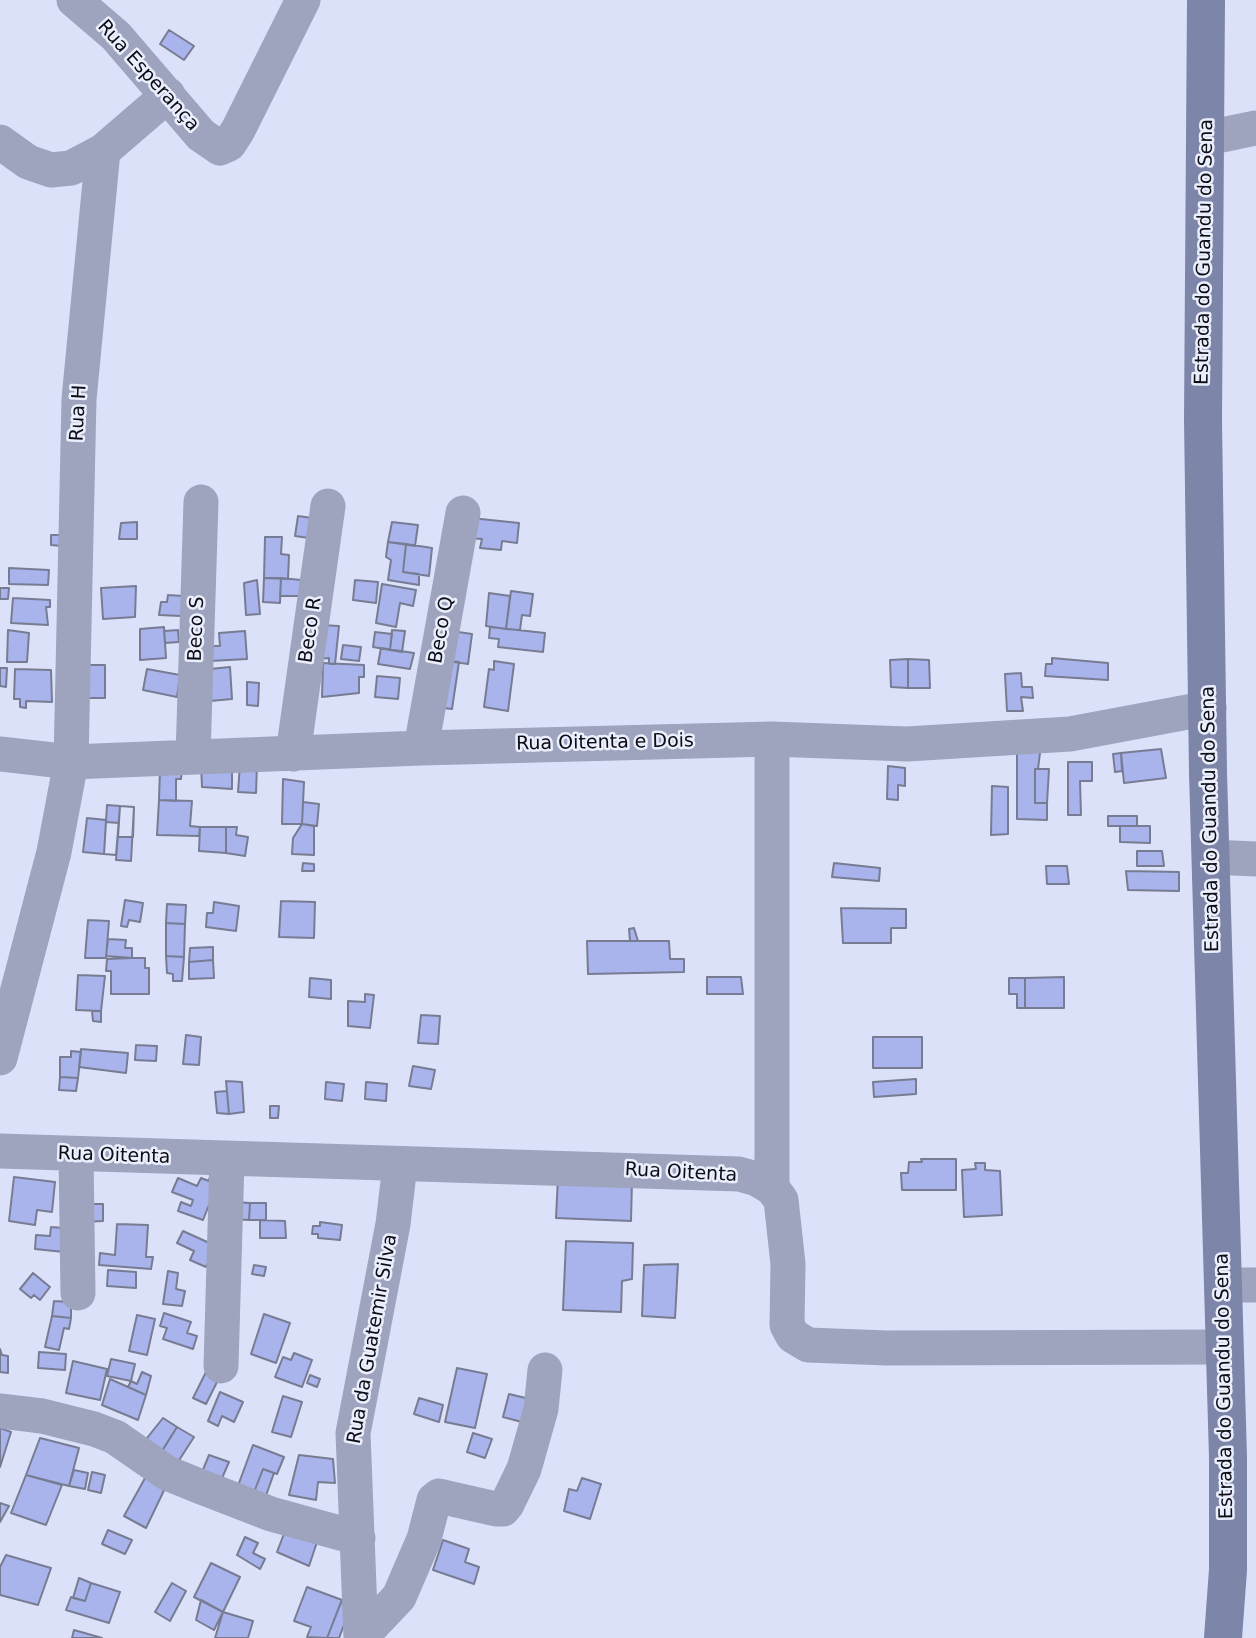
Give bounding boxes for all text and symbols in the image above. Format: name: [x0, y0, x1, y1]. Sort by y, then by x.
street label: Rua Esperança: [92, 16, 204, 136]
street label: Estrada do Guandu do Sena: [1191, 119, 1219, 385]
street label: Rua H: [66, 384, 92, 442]
street label: Beco Q: [425, 595, 459, 665]
street label: Beco S: [184, 596, 210, 662]
street label: Beco R: [295, 596, 327, 664]
street label: Estrada do Guandu do Sena: [1197, 686, 1225, 952]
street label: Rua Oitenta e Dois: [516, 730, 694, 756]
street label: Rua Oitenta: [57, 1143, 171, 1169]
street label: Rua Oitenta: [624, 1159, 738, 1187]
street label: Rua da Guatemir Silva: [343, 1232, 403, 1446]
street label: Estrada do Guandu do Sena: [1211, 1253, 1239, 1519]

